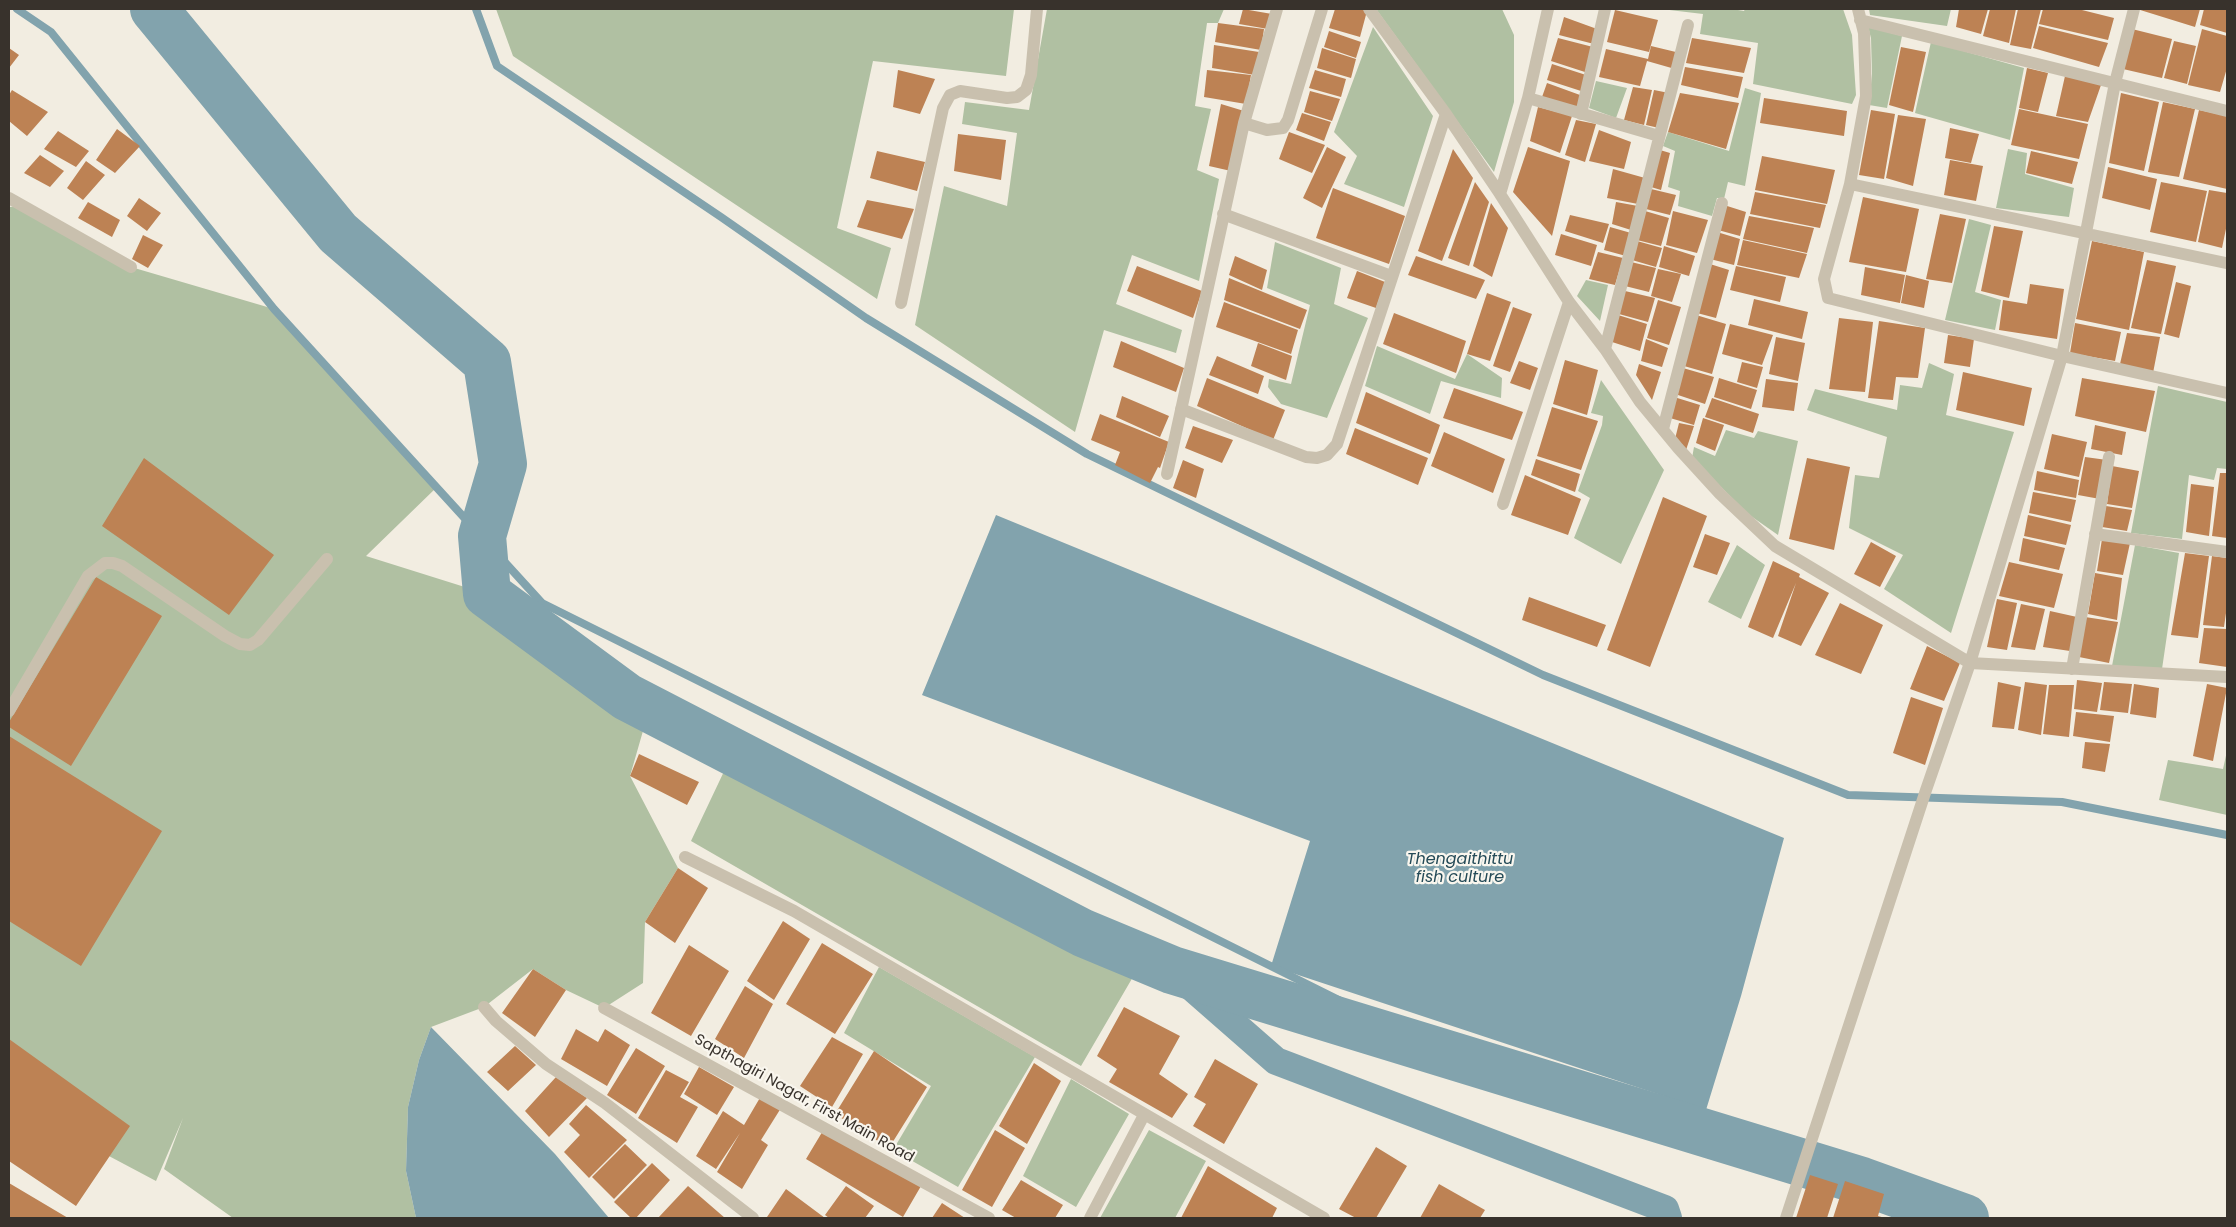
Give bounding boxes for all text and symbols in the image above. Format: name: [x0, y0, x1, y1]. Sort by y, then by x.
water label: Thengaithittu fish culture: [1407, 850, 1513, 888]
street label: Sapthagiri Nagar, First Main Road: [691, 1031, 917, 1167]

